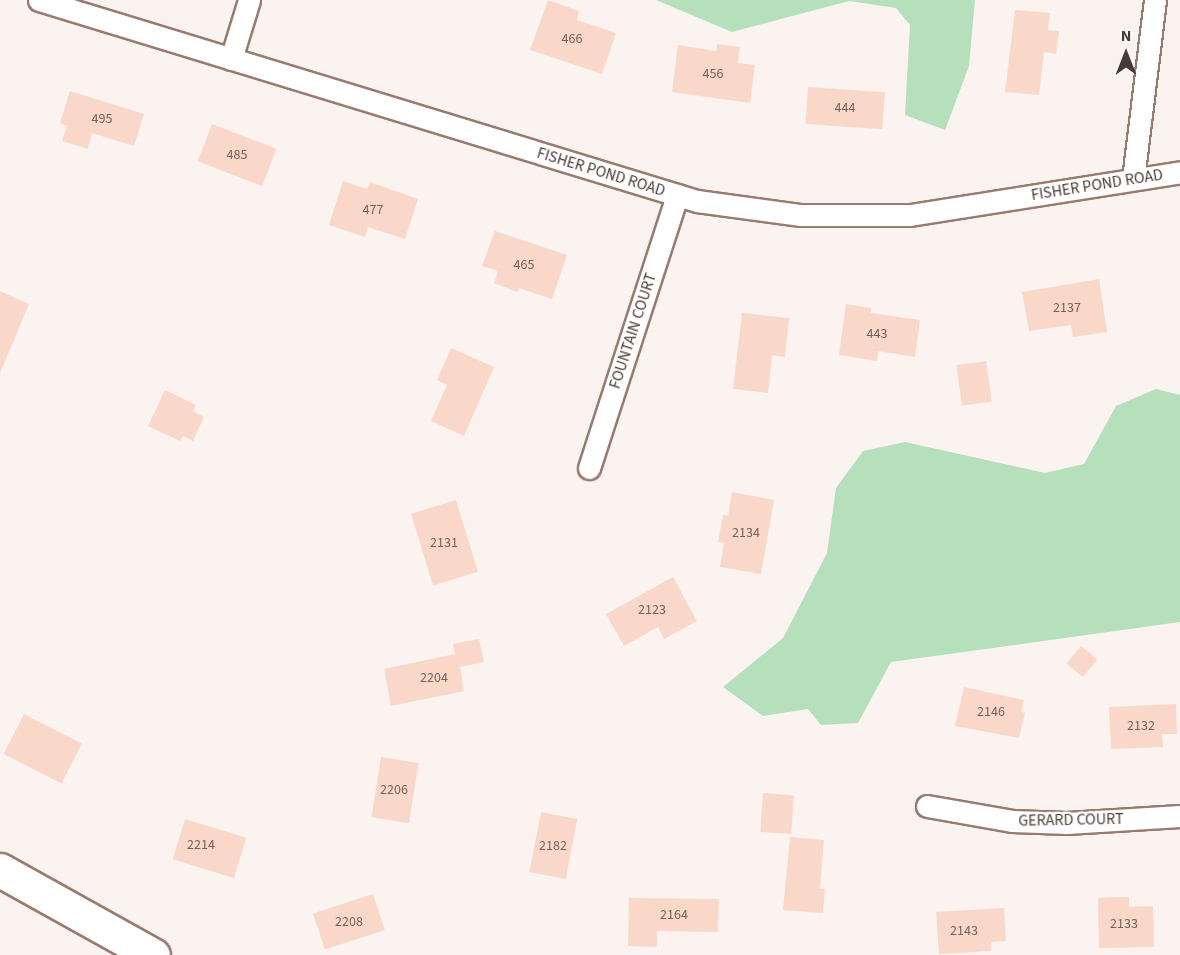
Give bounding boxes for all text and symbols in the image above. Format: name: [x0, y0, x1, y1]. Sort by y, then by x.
north arrow: [1096, 24, 1156, 84]
text: N: [1121, 25, 1131, 47]
house number: 466: [562, 31, 582, 47]
house number: 456: [703, 66, 723, 82]
house number: 444: [835, 100, 855, 116]
house number: 495: [92, 111, 112, 127]
street label: FISHER POND ROAD: [535, 143, 667, 201]
house number: 485: [227, 147, 247, 163]
street label: FISHER POND ROAD: [1030, 165, 1164, 205]
house number: 477: [363, 202, 383, 218]
house number: 465: [514, 257, 534, 273]
street label: FOUNTAIN COURT: [605, 271, 661, 391]
house number: 2137: [1053, 300, 1081, 316]
house number: 443: [867, 326, 887, 342]
house number: 2134: [732, 525, 760, 541]
house number: 2131: [430, 535, 458, 551]
house number: 2123: [638, 602, 666, 618]
house number: 2204: [420, 670, 448, 686]
house number: 2146: [977, 704, 1005, 720]
house number: 2132: [1127, 718, 1155, 734]
house number: 2206: [380, 782, 408, 798]
street label: GERARD COURT: [1018, 809, 1124, 831]
house number: 2214: [187, 837, 215, 853]
house number: 2182: [539, 838, 567, 854]
house number: 2164: [660, 907, 688, 923]
house number: 2208: [335, 914, 363, 930]
house number: 2133: [1110, 916, 1138, 932]
house number: 2143: [950, 923, 978, 939]

